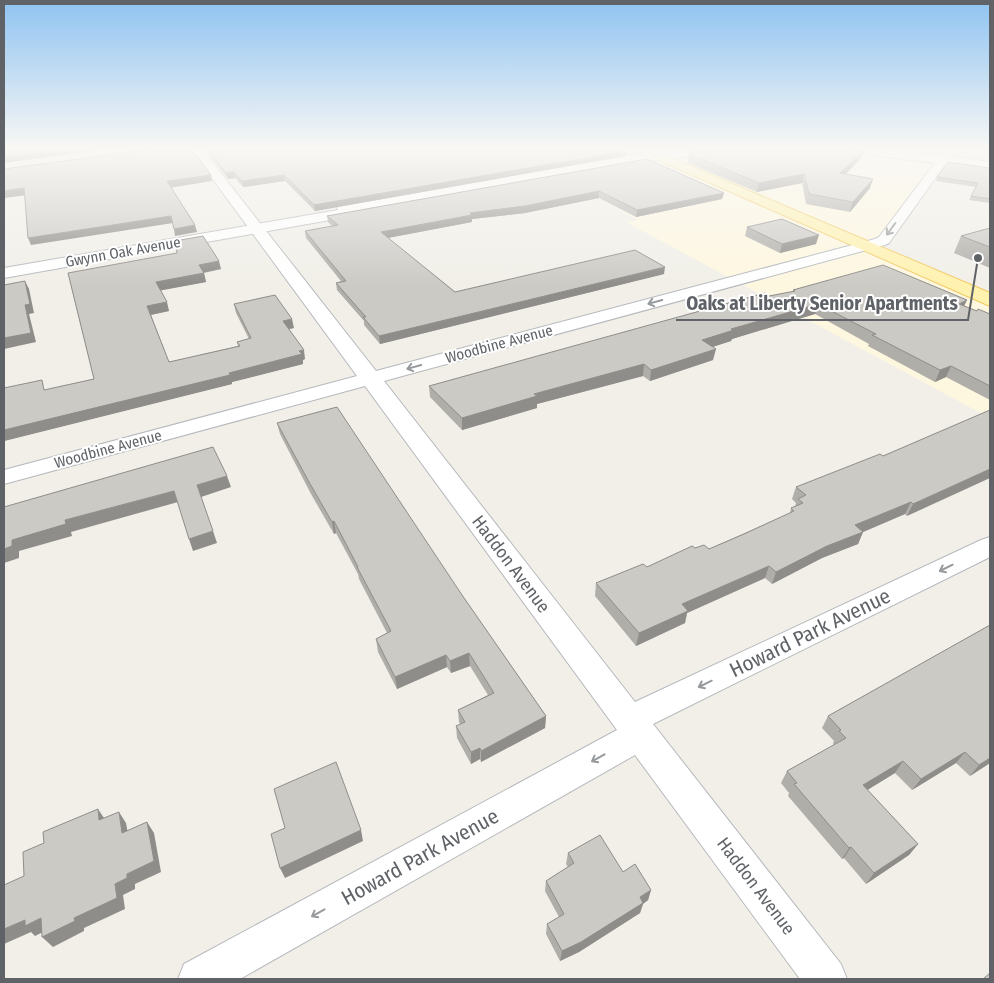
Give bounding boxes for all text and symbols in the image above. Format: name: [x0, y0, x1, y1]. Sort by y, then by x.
one-way arrow: [886, 222, 897, 235]
street label: Gwynn Oak Avenue: [64, 233, 182, 271]
callout: Oaks at Liberty Senior Apartments: [676, 286, 968, 320]
text: Oaks at Liberty Senior Apartments: [686, 292, 958, 315]
one-way arrow: [648, 298, 664, 308]
street label: Woodbine Avenue: [443, 321, 555, 367]
one-way arrow: [406, 363, 422, 373]
street label: Woodbine Avenue: [52, 426, 164, 472]
street label: Haddon Avenue: [467, 511, 555, 617]
one-way arrow: [939, 563, 954, 573]
street label: Howard Park Avenue: [725, 583, 895, 683]
one-way arrow: [698, 679, 713, 689]
one-way arrow: [591, 754, 606, 763]
street label: Howard Park Avenue: [337, 803, 503, 911]
street label: Haddon Avenue: [712, 833, 800, 939]
one-way arrow: [312, 909, 326, 919]

